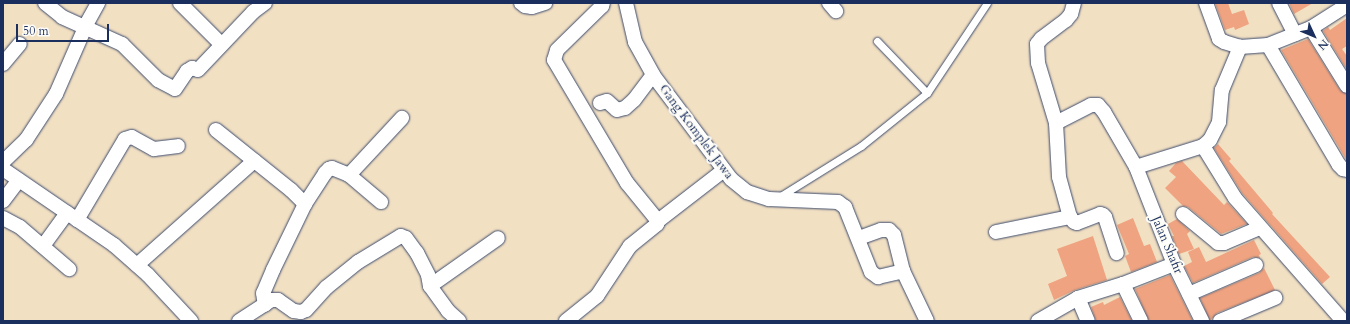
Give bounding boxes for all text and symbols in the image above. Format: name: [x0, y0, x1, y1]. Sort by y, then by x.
scale bar: [18, 16, 111, 42]
north arrow: [1294, 16, 1334, 56]
text: 50 m: [23, 23, 49, 39]
text: N: [1314, 36, 1332, 53]
street label: Gang Komplek Jawa: [655, 82, 737, 182]
street label: Jalan Shafir: [1148, 214, 1186, 276]

